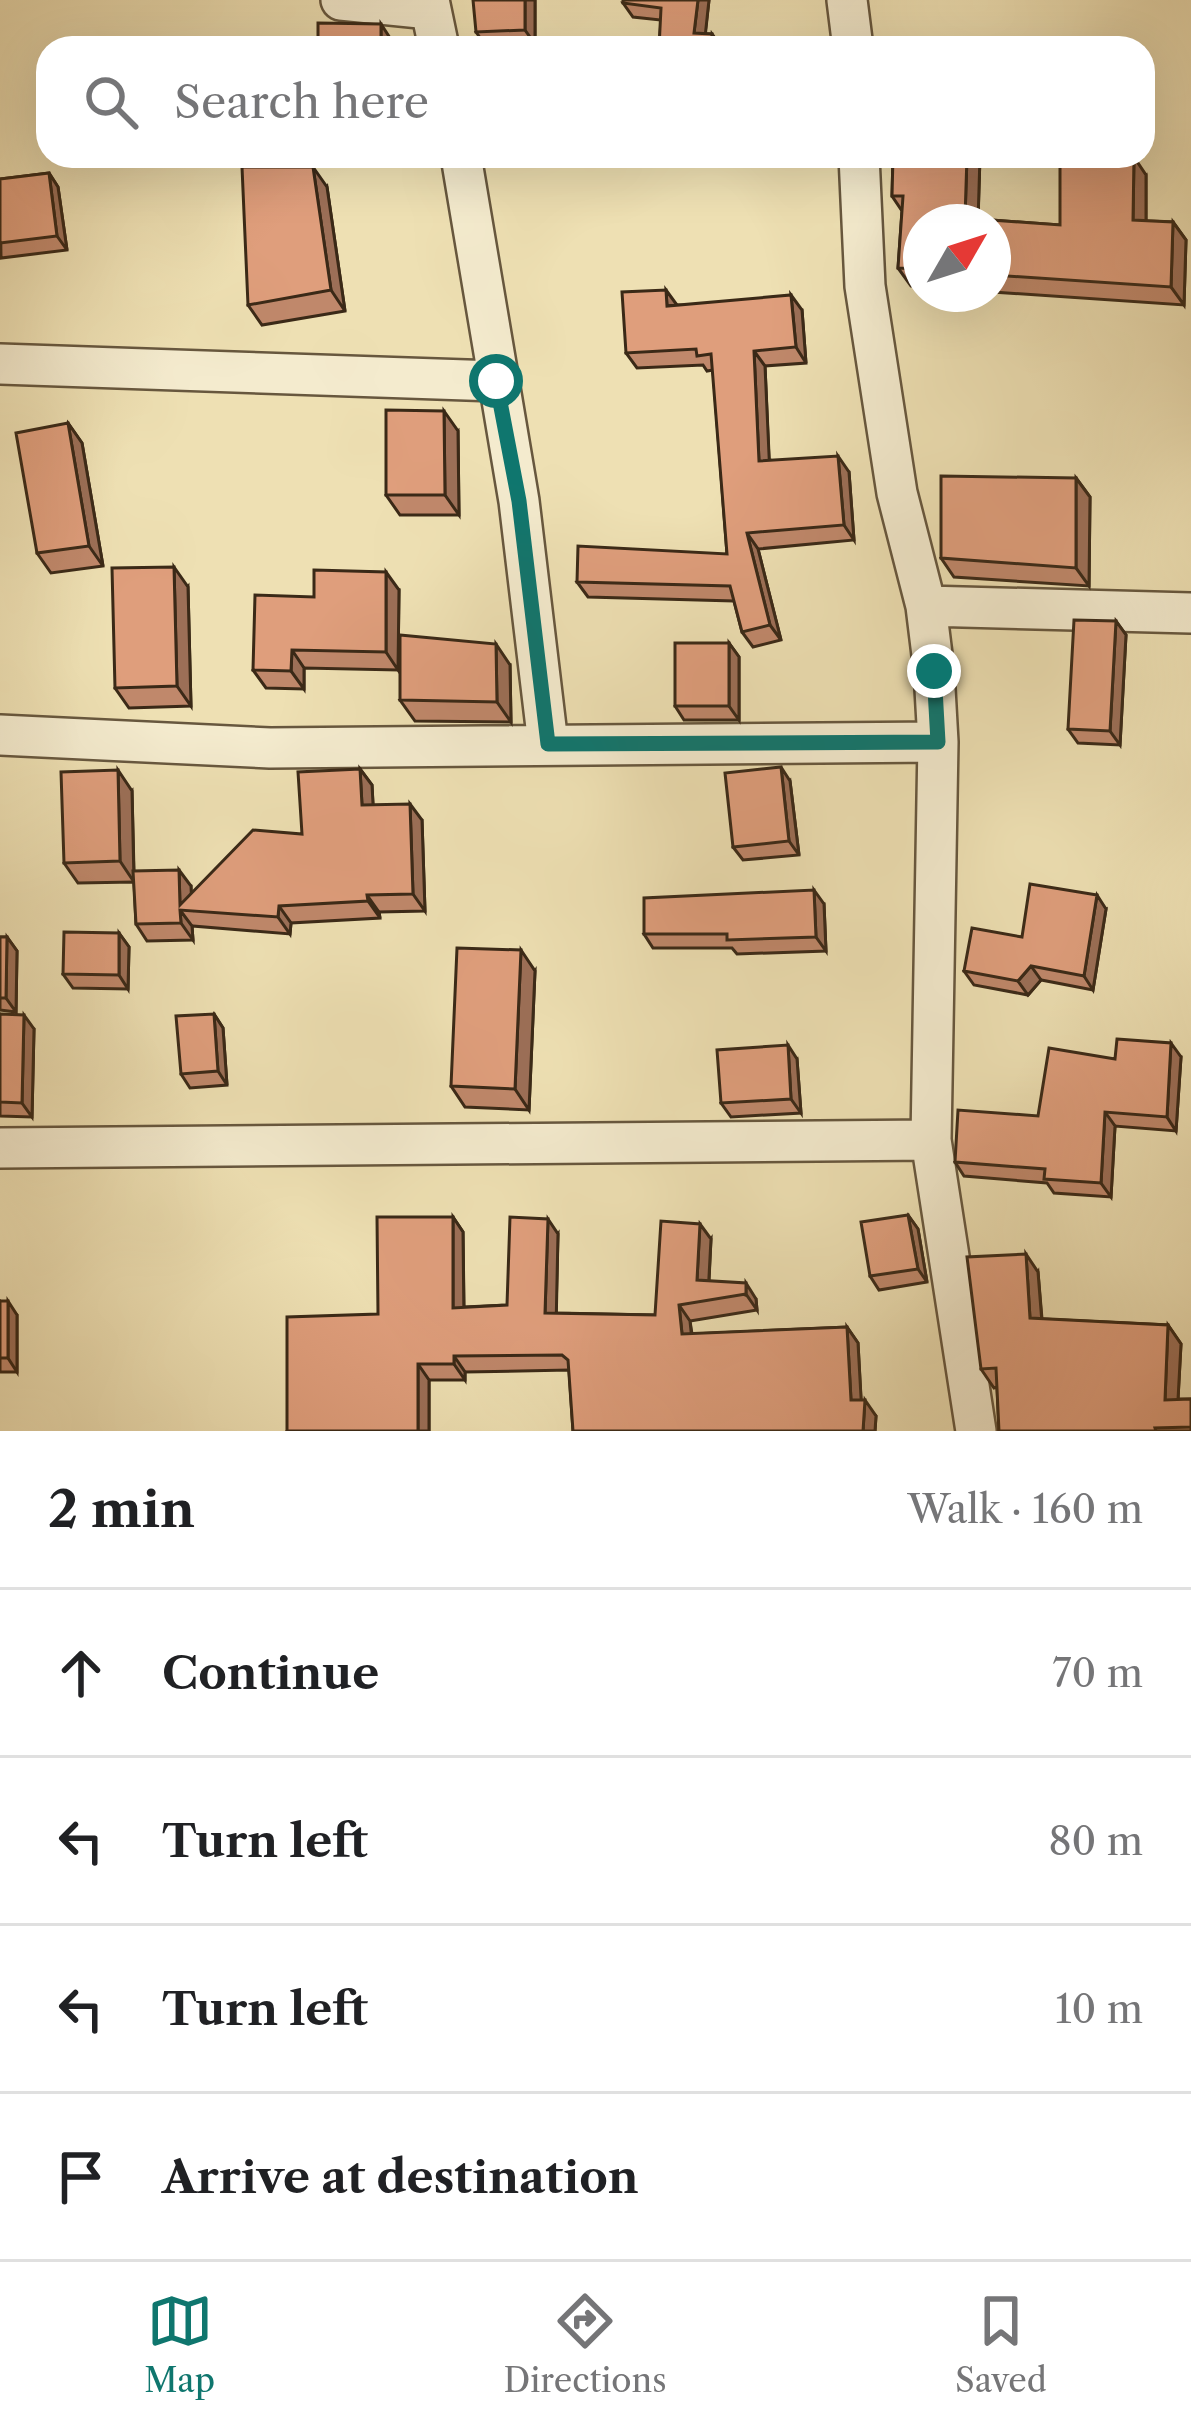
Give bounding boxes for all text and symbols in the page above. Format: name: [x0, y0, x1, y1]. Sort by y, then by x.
search box: [36, 36, 1155, 168]
icon: search: [78, 69, 144, 135]
text: Search here: [174, 74, 429, 130]
north arrow: [903, 204, 1011, 312]
route start: [469, 354, 523, 408]
route end: [907, 644, 961, 698]
text: 2 min: [48, 1478, 195, 1540]
text: Walk · 160 m: [907, 1485, 1143, 1533]
icon: ahead: [48, 1640, 114, 1706]
text: Continue: [162, 1645, 379, 1701]
text: 70 m: [1052, 1649, 1143, 1697]
icon: left: [48, 1808, 114, 1874]
text: Turn left: [162, 1813, 368, 1869]
text: 80 m: [1048, 1817, 1143, 1865]
icon: left: [48, 1976, 114, 2042]
text: Turn left: [162, 1981, 368, 2037]
text: 10 m: [1055, 1985, 1143, 2033]
icon: arrive: [48, 2144, 114, 2210]
text: Arrive at destination: [162, 2149, 639, 2205]
tab: Map: [144, 2288, 215, 2401]
tab: Directions: [504, 2288, 667, 2401]
tab: Saved: [955, 2288, 1047, 2401]

